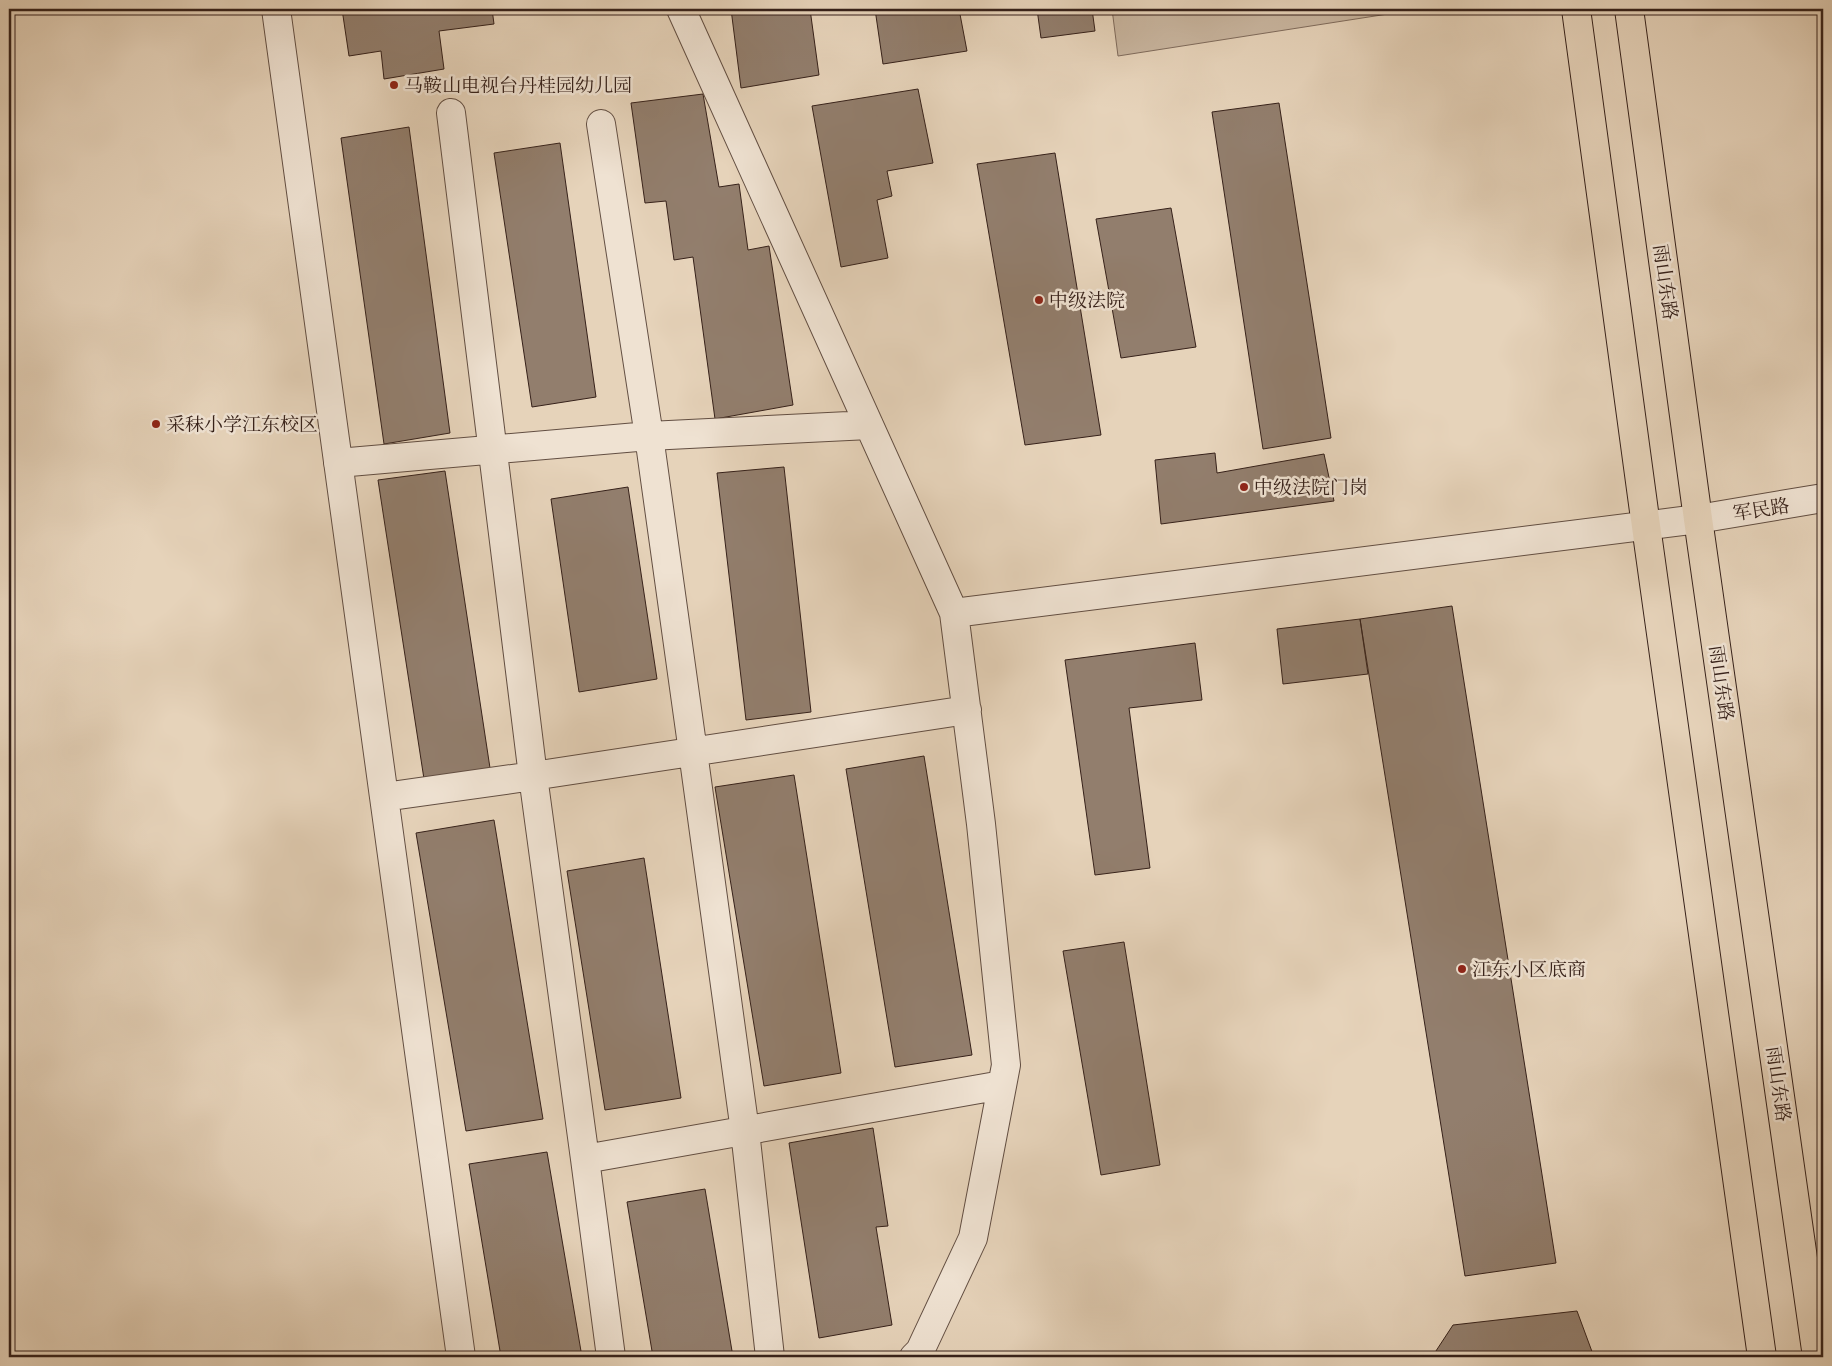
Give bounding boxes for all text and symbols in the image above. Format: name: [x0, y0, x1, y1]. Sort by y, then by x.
place label: 马鞍山电视台丹桂园幼儿园: [404, 75, 632, 97]
marker: 马鞍山电视台丹桂园幼儿园: [388, 79, 400, 91]
street label: 雨山东路: [1649, 243, 1681, 321]
place label: 中级法院: [1049, 290, 1125, 312]
marker: 中级法院: [1033, 294, 1045, 306]
place label: 采秣小学江东校区: [166, 414, 318, 436]
marker: 采秣小学江东校区: [150, 418, 162, 430]
place label: 中级法院门岗: [1254, 477, 1368, 499]
marker: 中级法院门岗: [1238, 481, 1250, 493]
street label: 军民路: [1731, 495, 1791, 525]
street label: 雨山东路: [1705, 644, 1737, 722]
place label: 江东小区底商: [1472, 959, 1586, 981]
marker: 江东小区底商: [1456, 963, 1468, 975]
street label: 雨山东路: [1762, 1045, 1794, 1123]

